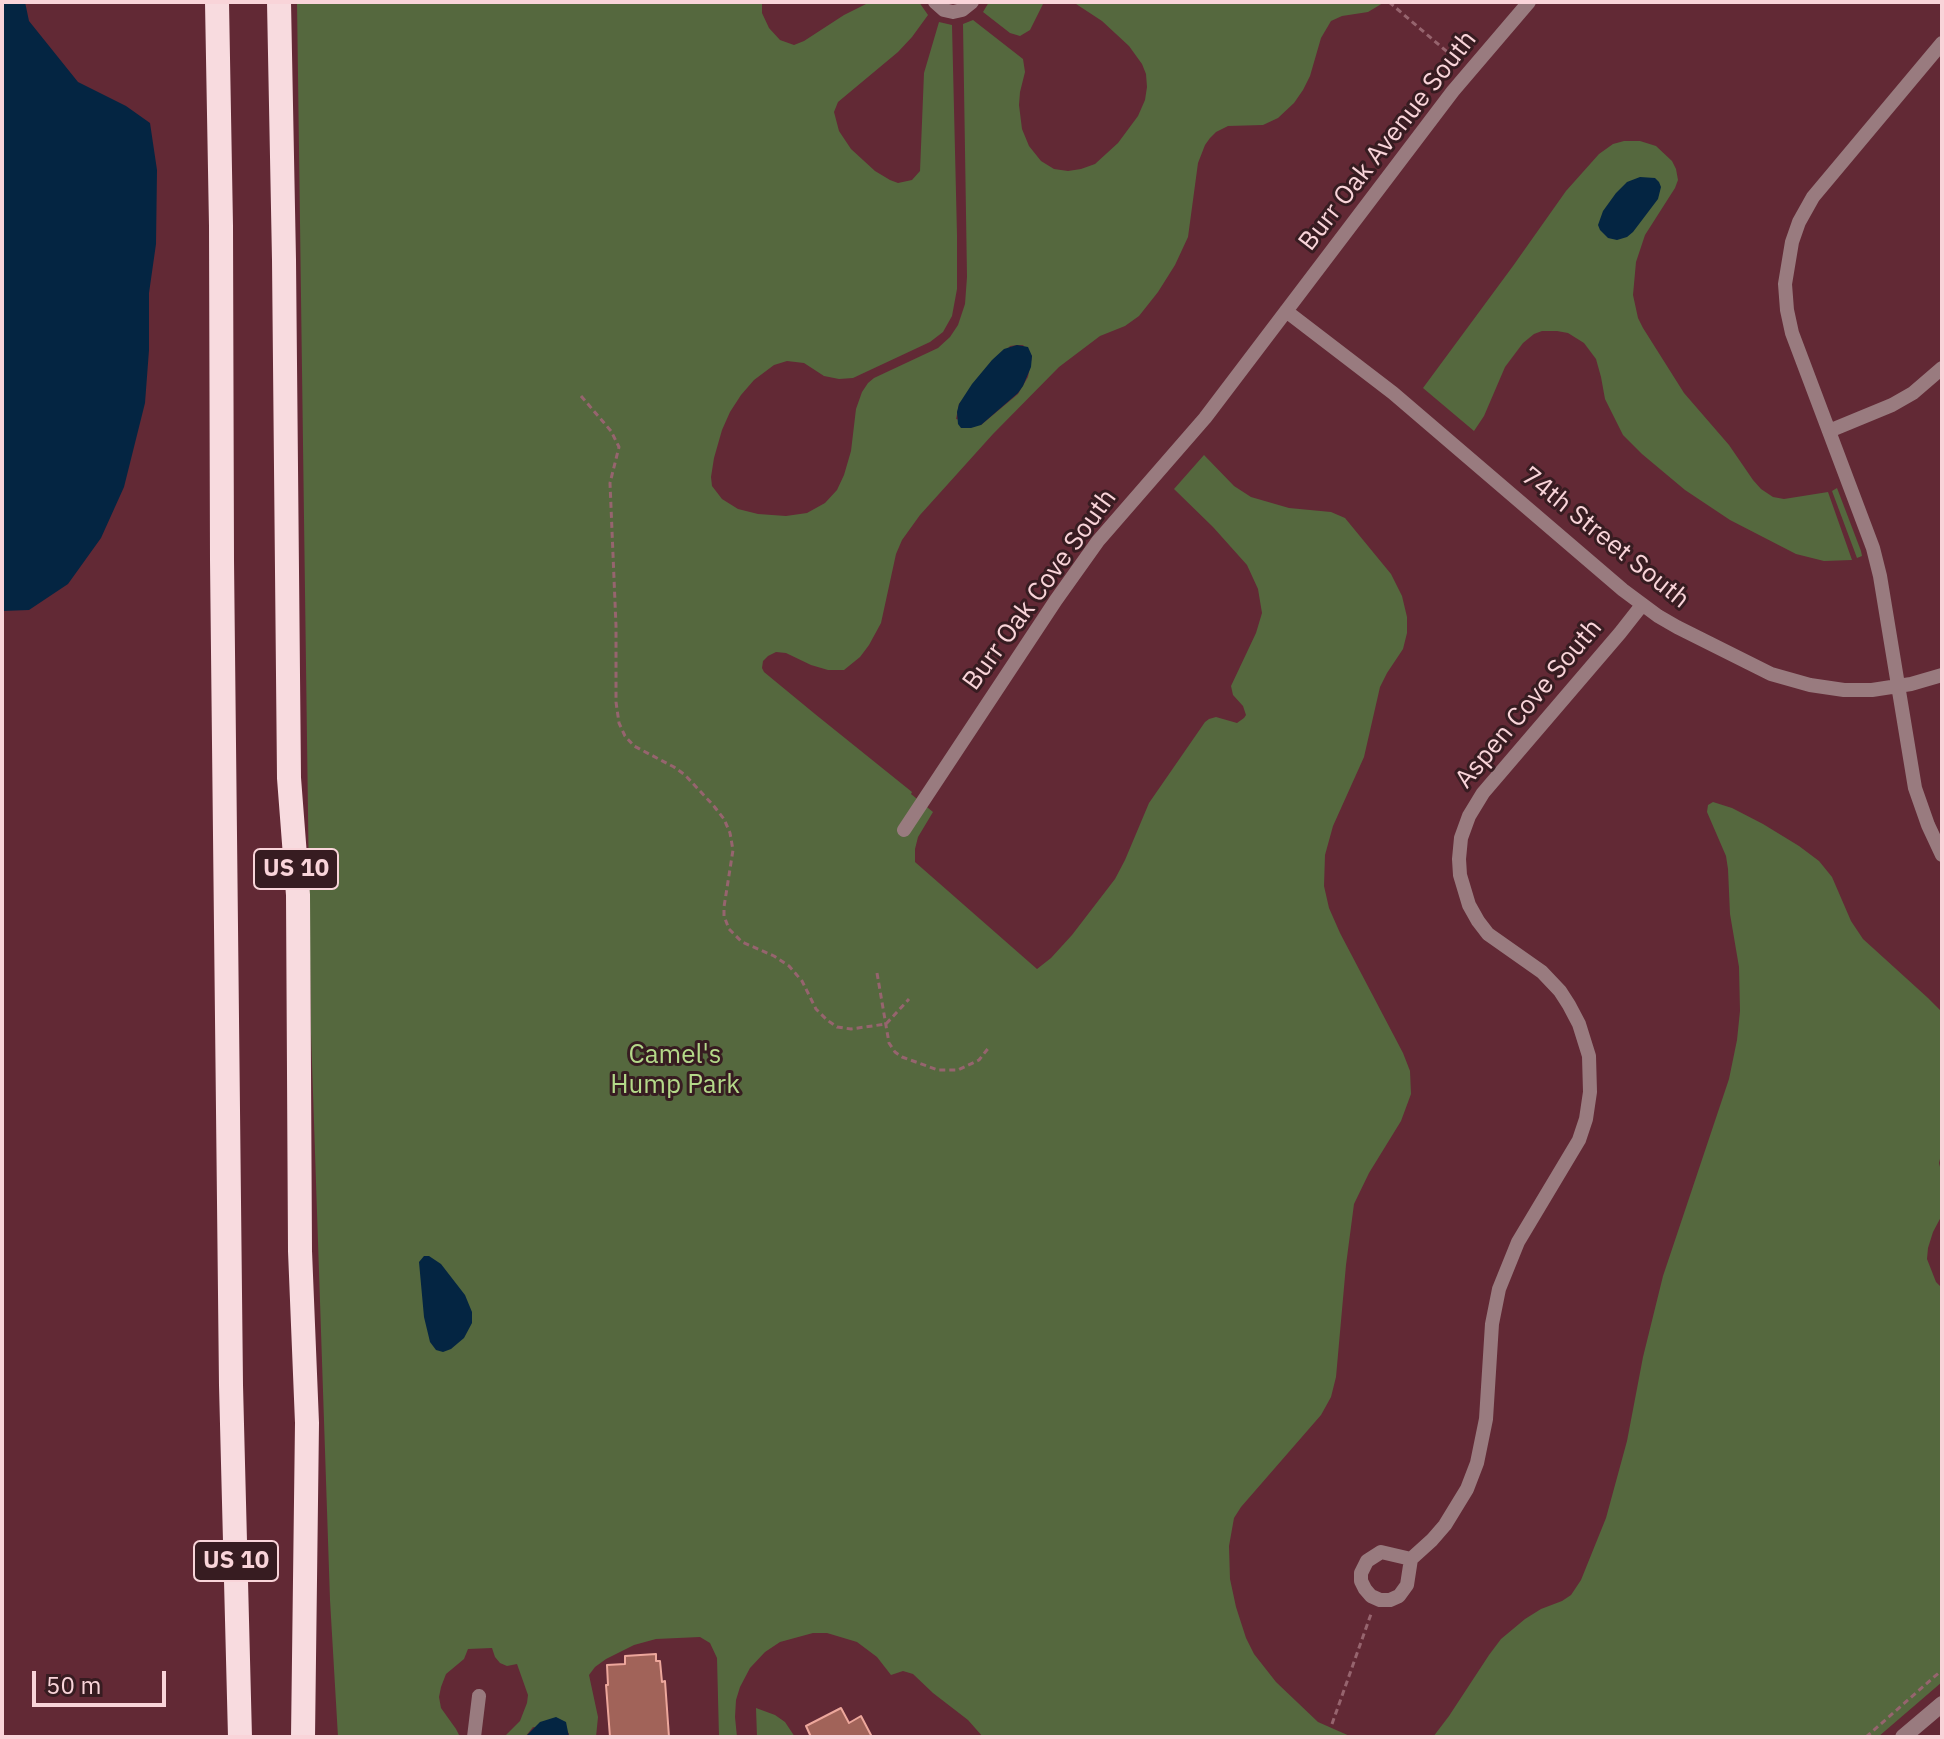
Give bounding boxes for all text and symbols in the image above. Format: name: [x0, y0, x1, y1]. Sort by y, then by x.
street label: Burr Oak Avenue South: [1292, 25, 1484, 257]
street label: 74th Street South: [1515, 461, 1695, 615]
street label: Burr Oak Cove South: [957, 483, 1123, 697]
street label: Aspen Cove South: [1449, 613, 1609, 795]
road number: US 10: [254, 849, 338, 889]
park label: Camel's Hump Park: [610, 1039, 740, 1100]
road number: US 10: [194, 1541, 278, 1581]
scale bar: [36, 1655, 170, 1705]
text: 50 m: [46, 1669, 101, 1701]

